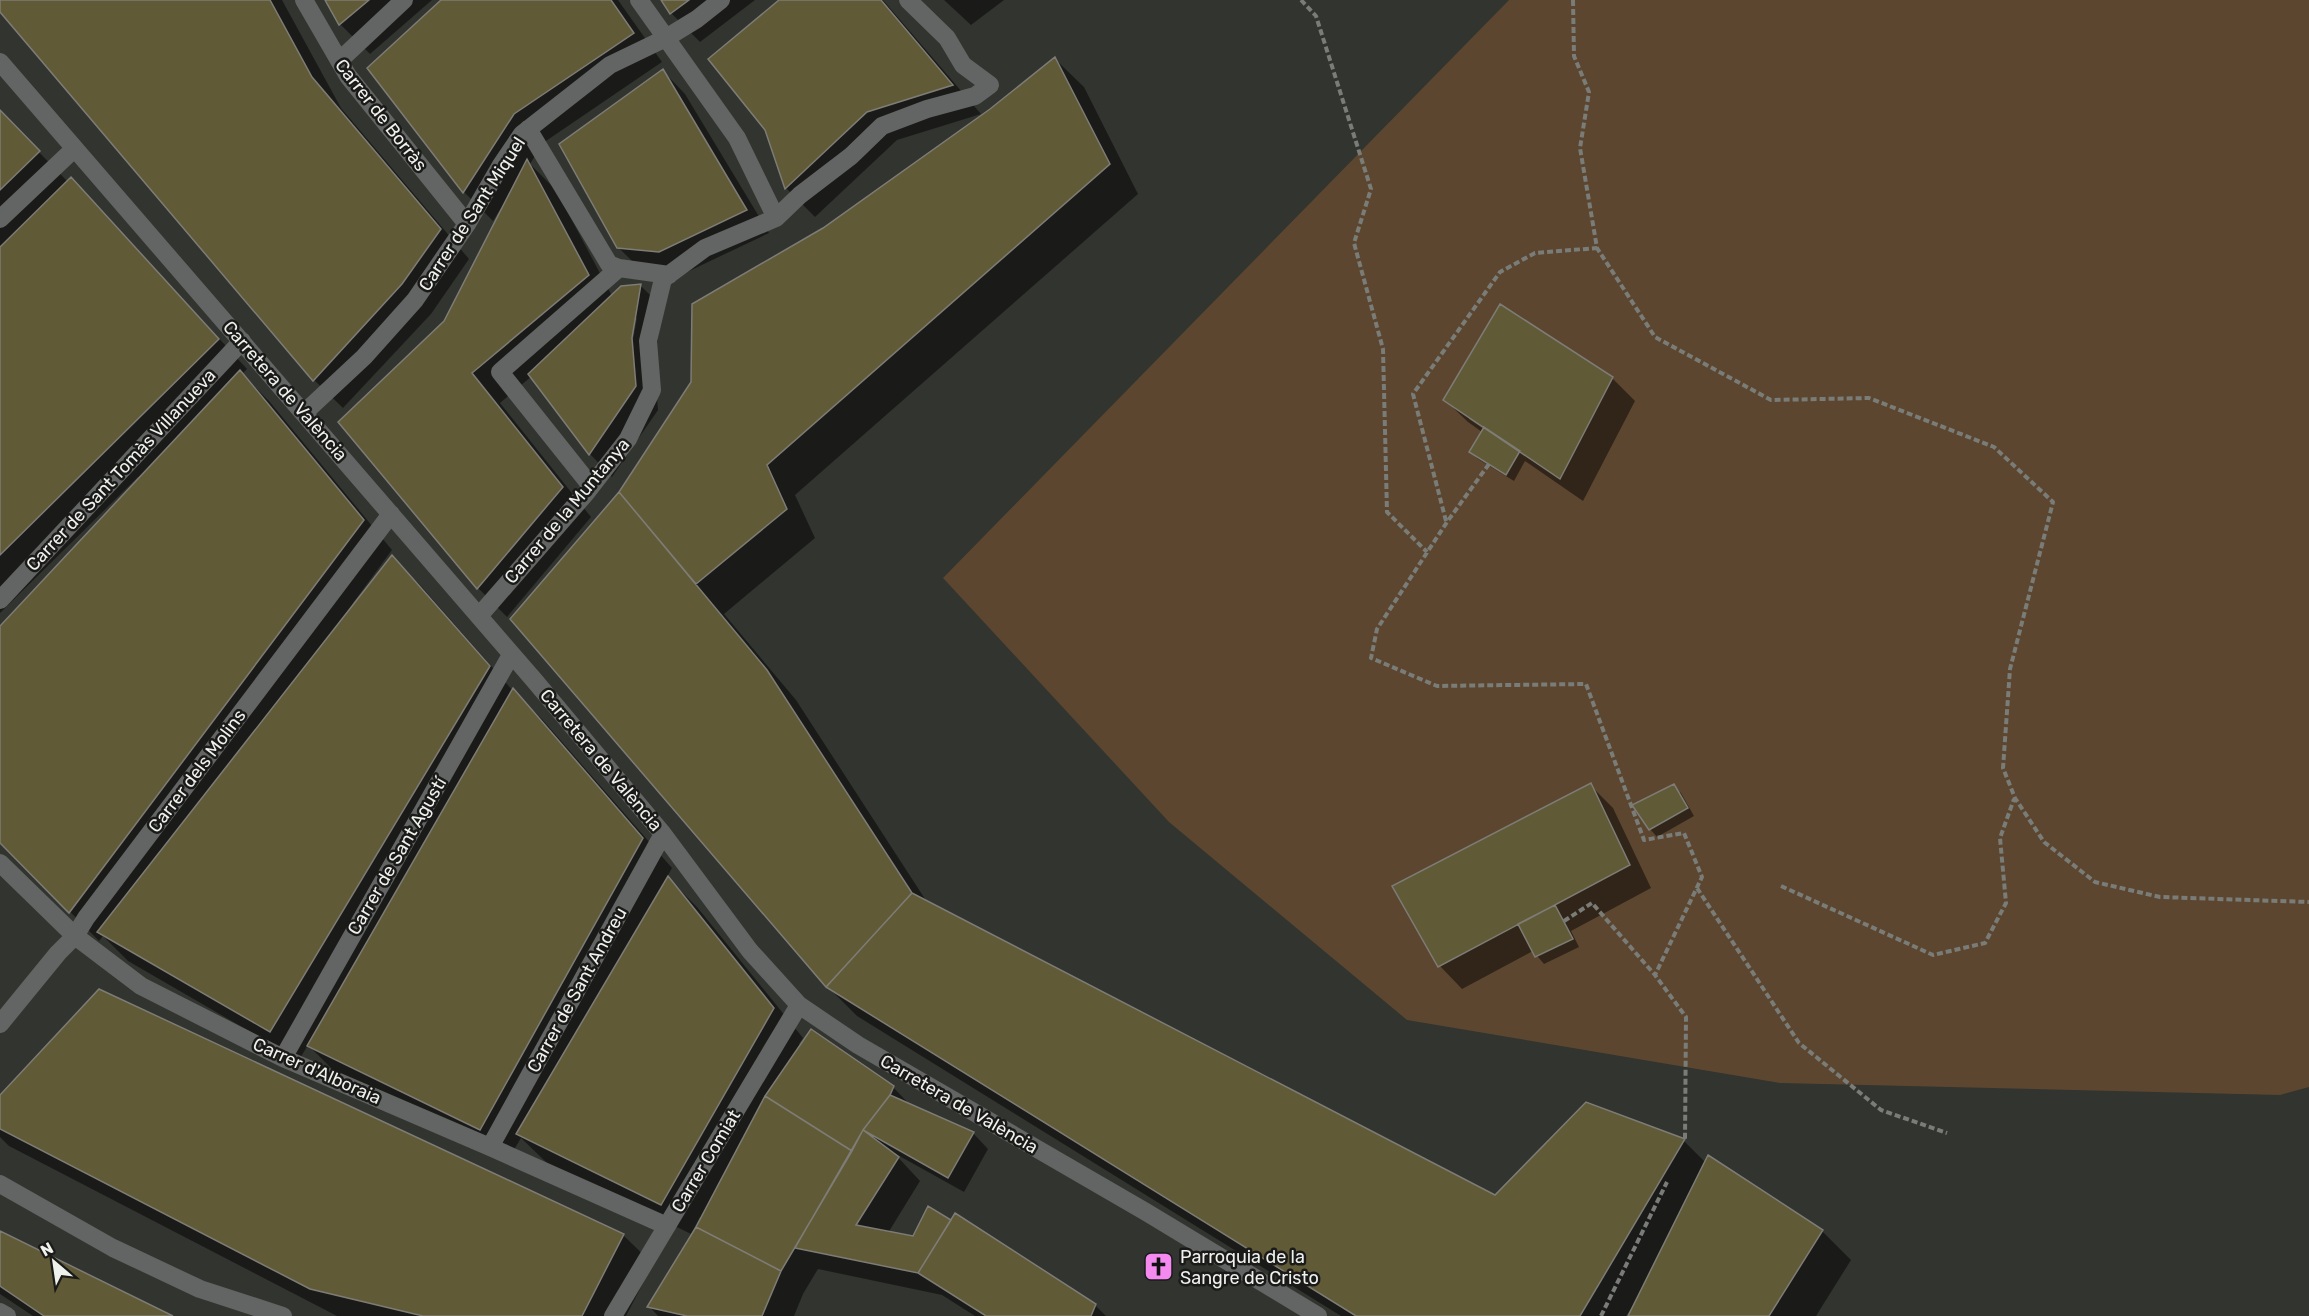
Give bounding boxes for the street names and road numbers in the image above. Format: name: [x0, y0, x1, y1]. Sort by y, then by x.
street label: Carrer de Borràs: [330, 54, 432, 176]
street label: Carrer de Sant Miquel: [414, 133, 530, 295]
street label: Carretera de València: [218, 316, 352, 466]
street label: Carrer de Sant Tomàs Villanueva: [21, 364, 221, 576]
street label: Carrer de la Muntanya: [500, 434, 634, 588]
street label: Carretera de València: [535, 685, 667, 835]
street label: Carrer dels Molins: [144, 705, 250, 837]
street label: Carrer de Sant Agustí: [343, 772, 452, 939]
street label: Carrer de Sant Andreu: [522, 903, 632, 1077]
street label: Carrer d'Alboraia: [249, 1033, 385, 1109]
street label: Carretera de València: [876, 1050, 1042, 1158]
street label: Carrer Comiat: [667, 1106, 745, 1216]

